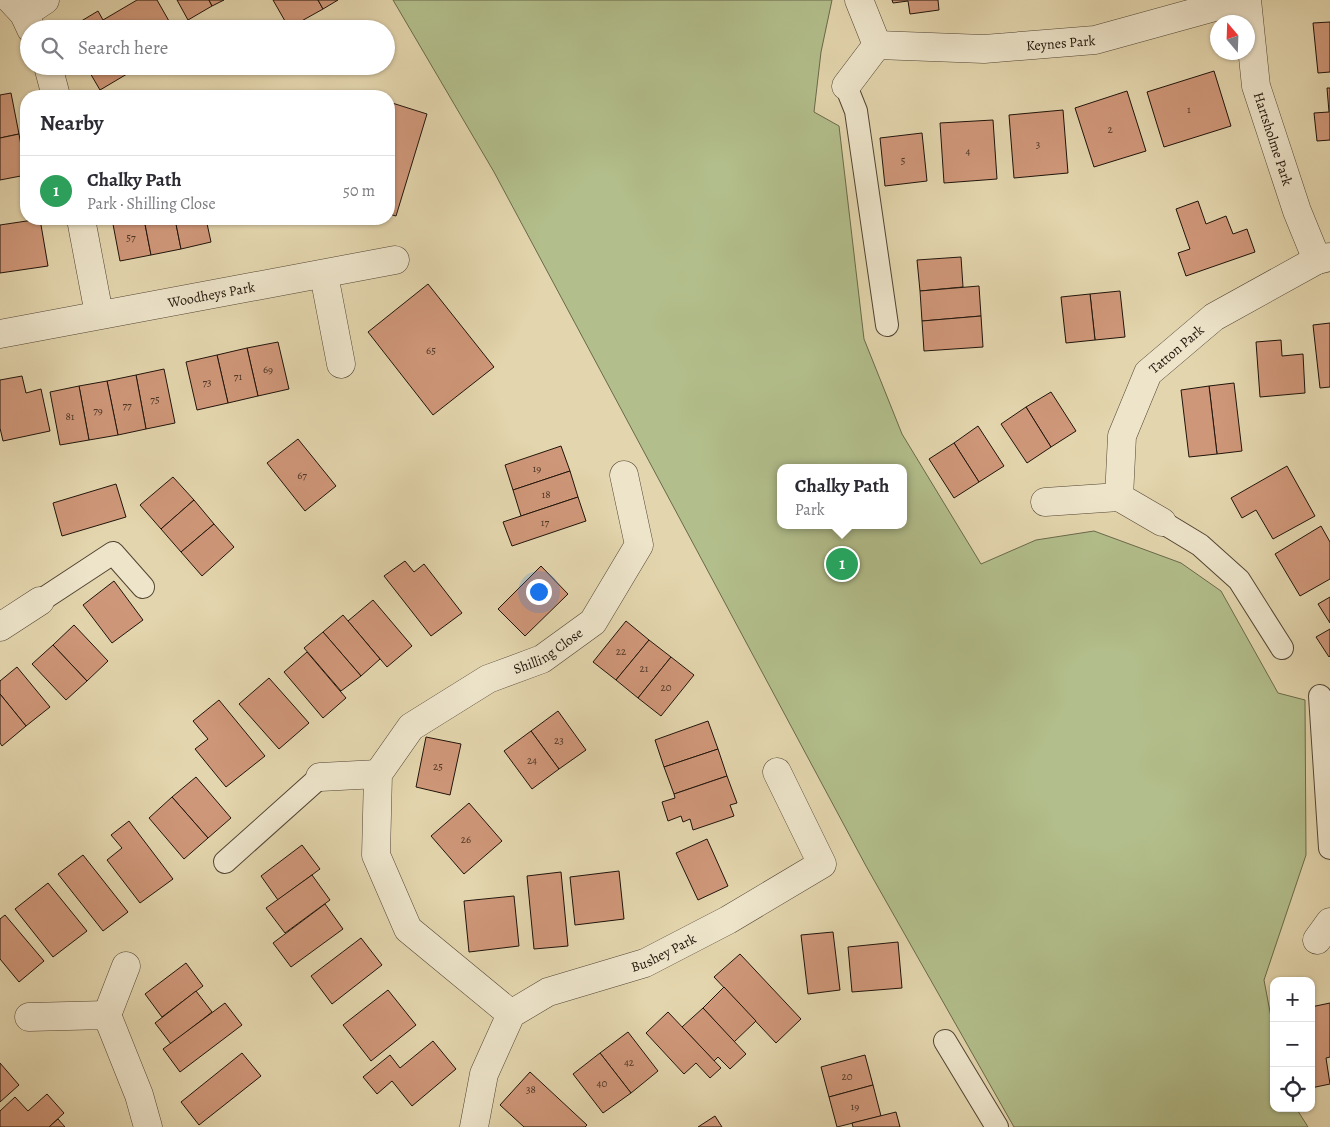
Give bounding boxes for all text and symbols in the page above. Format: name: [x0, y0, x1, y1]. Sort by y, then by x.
north arrow: [1210, 15, 1255, 60]
search box: [20, 20, 395, 75]
street label: Keynes Park: [1025, 30, 1096, 55]
icon: search: [38, 34, 66, 62]
text: Search here: [78, 35, 168, 61]
street label: Hartsholme Park: [1249, 90, 1298, 188]
house number: 1: [1187, 102, 1191, 117]
text: Nearby: [40, 109, 103, 137]
house number: 2: [1107, 122, 1113, 137]
house number: 3: [1036, 137, 1040, 152]
house number: 4: [966, 144, 971, 159]
house number: 5: [901, 153, 906, 168]
text: Chalky Path: [87, 167, 182, 193]
text: 1: [53, 180, 59, 202]
text: 50 m: [343, 180, 375, 202]
text: Park · Shilling Close: [87, 193, 216, 215]
house number: 57: [126, 230, 136, 245]
street label: Woodheys Park: [165, 277, 256, 312]
street label: Tatton Park: [1145, 320, 1208, 378]
house number: 65: [426, 343, 436, 358]
house number: 69: [263, 362, 273, 377]
house number: 71: [234, 369, 242, 384]
house number: 73: [202, 375, 212, 390]
house number: 75: [150, 392, 160, 407]
house number: 77: [122, 398, 132, 413]
house number: 79: [93, 403, 103, 418]
house number: 81: [65, 409, 75, 424]
house number: 19: [533, 461, 541, 476]
popup: [777, 464, 907, 529]
house number: 67: [297, 468, 307, 483]
text: Chalky Path: [795, 473, 889, 499]
house number: 18: [541, 487, 551, 502]
text: Park: [795, 499, 825, 521]
house number: 17: [541, 515, 550, 530]
pin: 1: [826, 545, 858, 583]
your location: [526, 579, 552, 605]
street label: Shilling Close: [511, 623, 587, 678]
house number: 22: [616, 644, 626, 659]
house number: 21: [640, 661, 649, 676]
house number: 20: [660, 680, 672, 695]
house number: 23: [554, 733, 564, 748]
house number: 24: [527, 753, 537, 768]
house number: 25: [433, 759, 443, 774]
house number: 26: [461, 832, 471, 847]
street label: Bushey Park: [629, 929, 699, 976]
map controls: [1270, 977, 1315, 1112]
button: +: [1270, 977, 1315, 1022]
button: −: [1270, 1022, 1315, 1067]
house number: 42: [624, 1055, 634, 1070]
button: locate: [1270, 1067, 1315, 1112]
house number: 20: [841, 1069, 853, 1084]
house number: 40: [597, 1076, 608, 1091]
house number: 38: [526, 1082, 536, 1097]
house number: 19: [851, 1099, 859, 1114]

